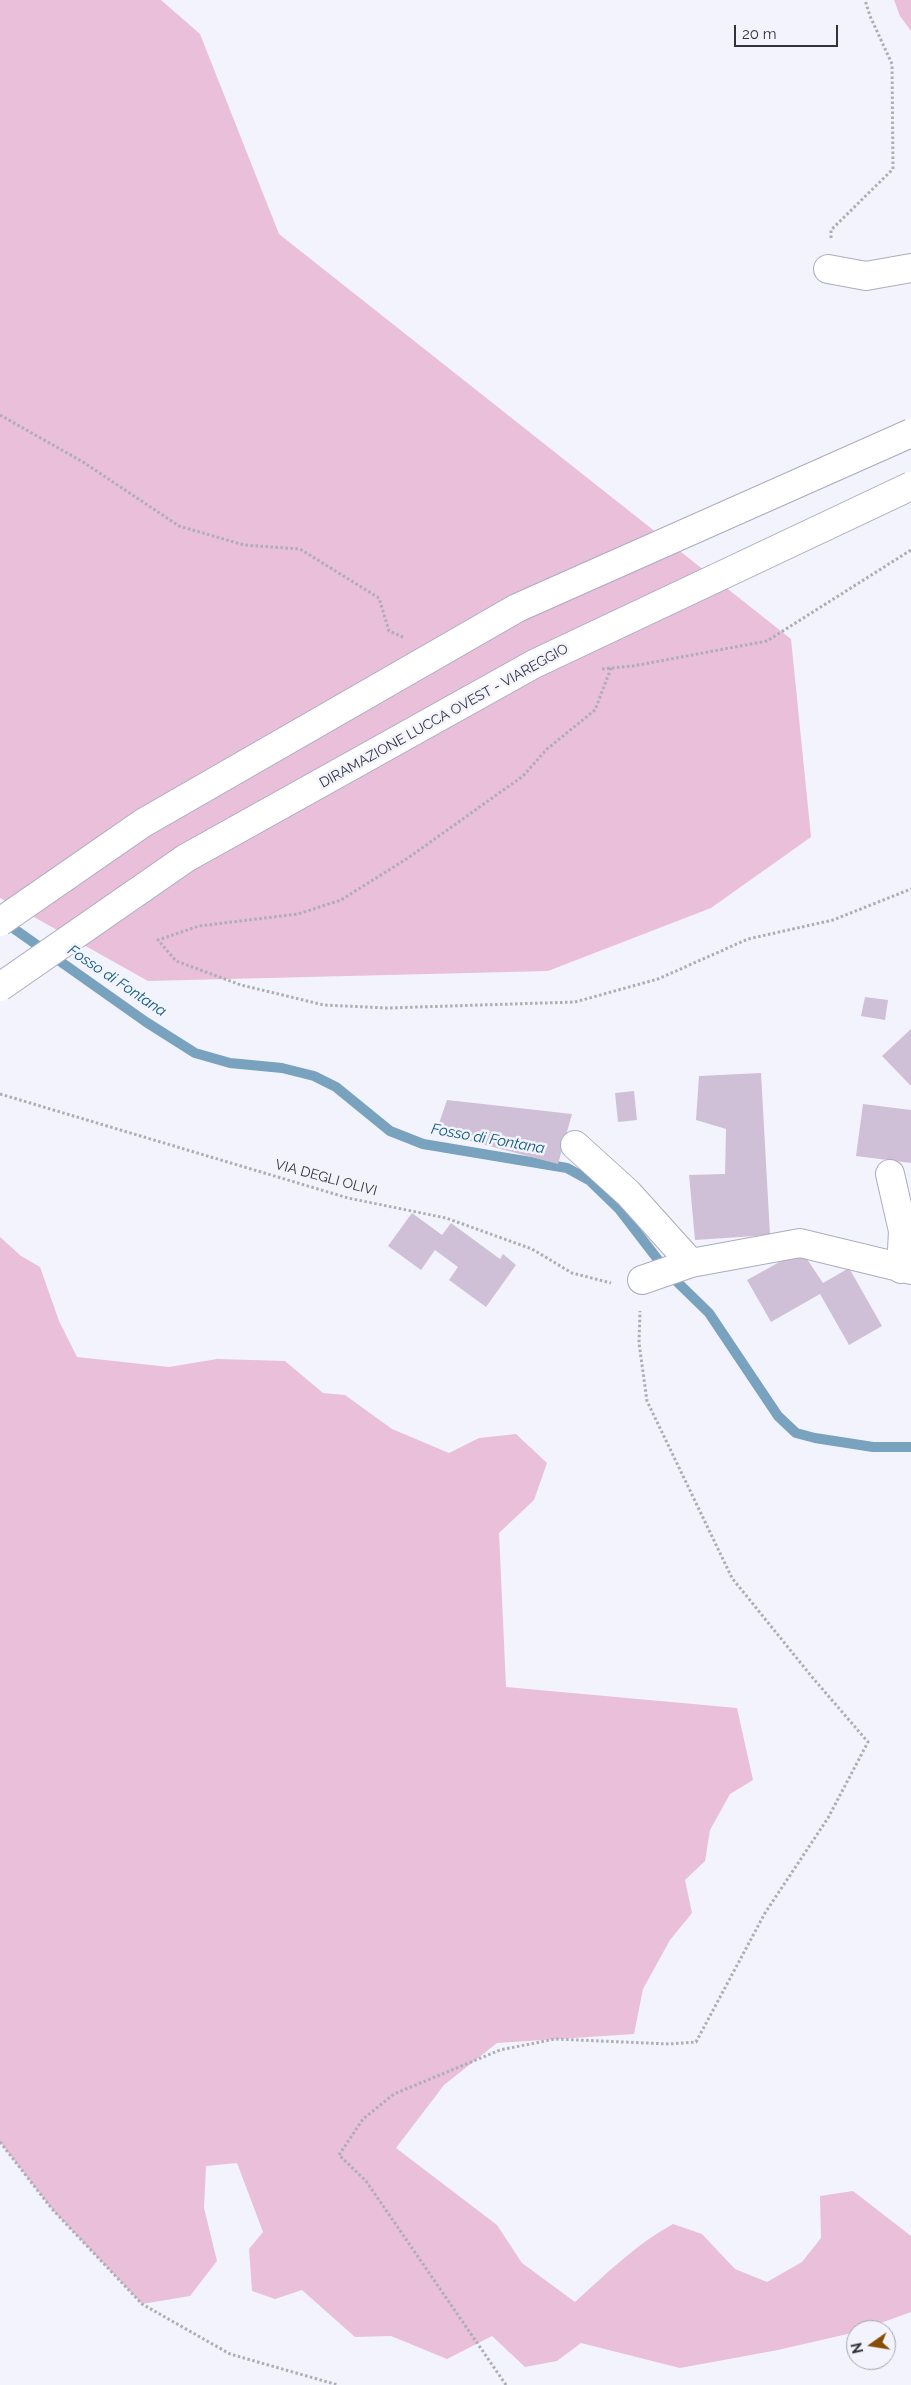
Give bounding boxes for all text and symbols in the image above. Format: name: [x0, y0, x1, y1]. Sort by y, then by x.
scale bar: [736, 15, 840, 47]
text: 20 m: [742, 25, 777, 43]
street label: DIRAMAZIONE LUCCA OVEST - VIAREGGIO: [317, 640, 571, 792]
water label: Fosso di Fontana: [64, 941, 170, 1021]
water label: Fosso di Fontana: [430, 1120, 546, 1158]
street label: VIA DEGLI OLIVI: [273, 1156, 379, 1200]
north arrow: [846, 2320, 896, 2370]
text: N: [848, 2341, 866, 2355]

